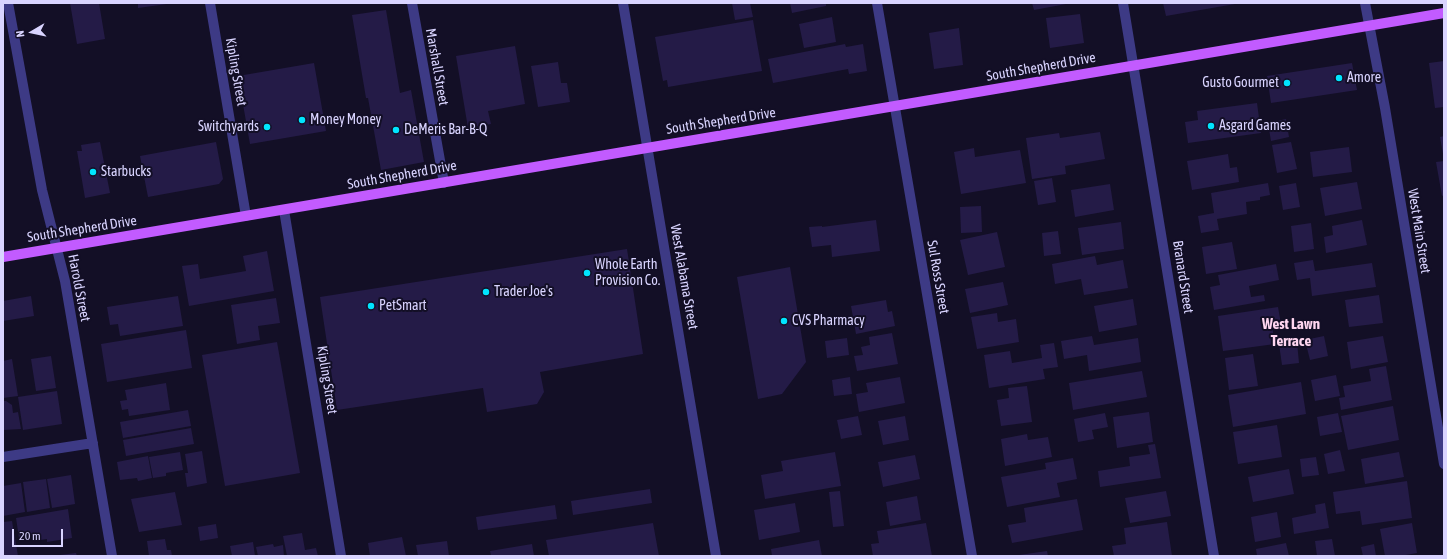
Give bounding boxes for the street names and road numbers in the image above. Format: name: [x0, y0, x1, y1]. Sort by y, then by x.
street label: Marshall Street: [422, 27, 452, 107]
street label: Kipling Street: [222, 37, 250, 107]
street label: South Shepherd Drive: [985, 49, 1097, 85]
street label: South Shepherd Drive: [665, 104, 777, 138]
street label: South Shepherd Drive: [346, 157, 458, 193]
street label: West Main Street: [1404, 187, 1434, 275]
street label: South Shepherd Drive: [26, 212, 138, 246]
street label: West Alabama Street: [666, 223, 702, 331]
street label: Sul Ross Street: [923, 239, 953, 315]
street label: Branard Street: [1169, 239, 1197, 315]
street label: Harold Street: [64, 253, 94, 323]
street label: Kipling Street: [313, 345, 341, 415]

